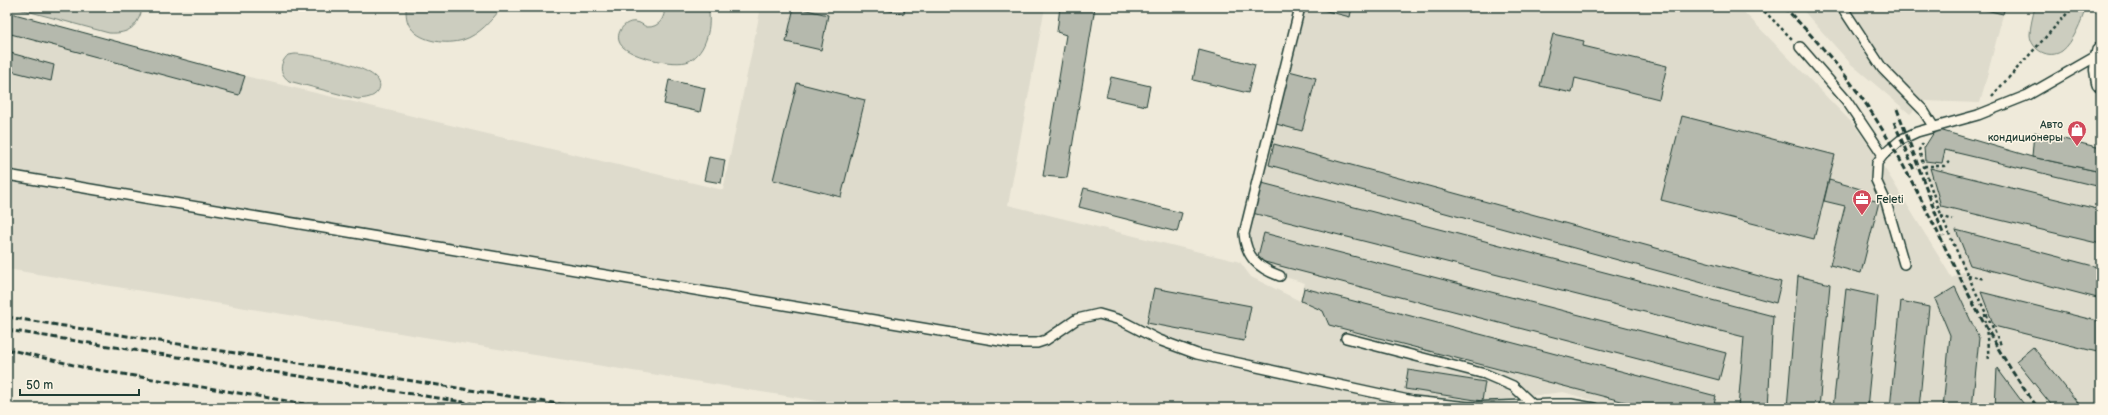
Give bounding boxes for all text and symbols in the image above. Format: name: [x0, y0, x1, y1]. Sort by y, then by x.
place label: Авто кондиционеры: [1988, 118, 2063, 144]
shop icon: Авто кондиционеры: [2066, 119, 2088, 147]
office icon: Feleti: [1851, 188, 1873, 216]
place label: Feleti: [1876, 193, 1904, 206]
scale bar: [20, 371, 139, 397]
text: 50 m: [26, 378, 53, 393]

